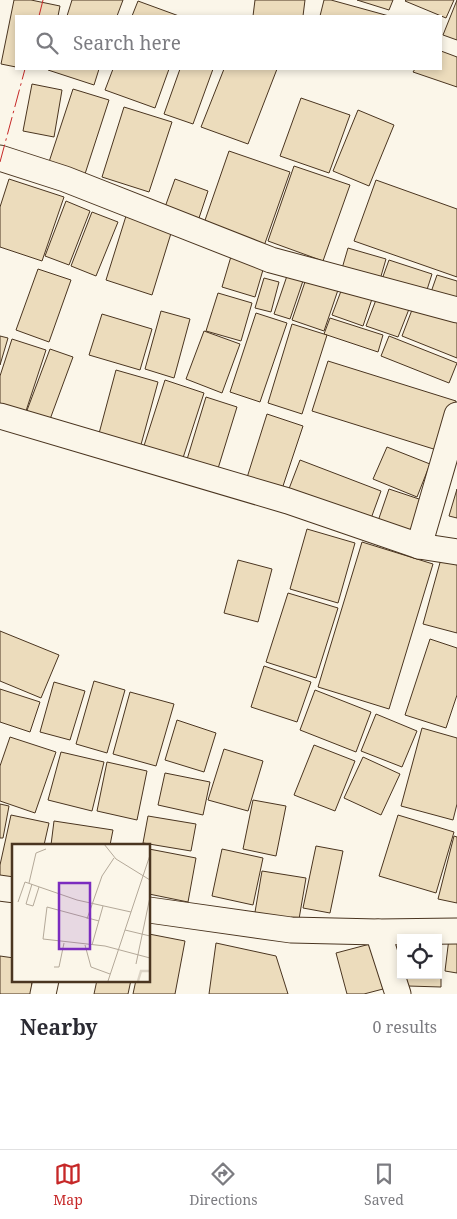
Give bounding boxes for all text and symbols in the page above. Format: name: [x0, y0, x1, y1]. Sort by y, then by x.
search box: [15, 15, 442, 70]
icon: search: [33, 29, 61, 57]
text: Search here: [73, 30, 181, 56]
inset map: [12, 844, 150, 982]
map controls: [397, 934, 442, 979]
button: locate: [397, 934, 442, 979]
text: Nearby: [20, 1013, 98, 1041]
text: 0 results: [373, 1016, 437, 1038]
tab: Map: [53, 1160, 83, 1209]
tab: Directions: [189, 1160, 258, 1209]
tab: Saved: [364, 1160, 404, 1209]

